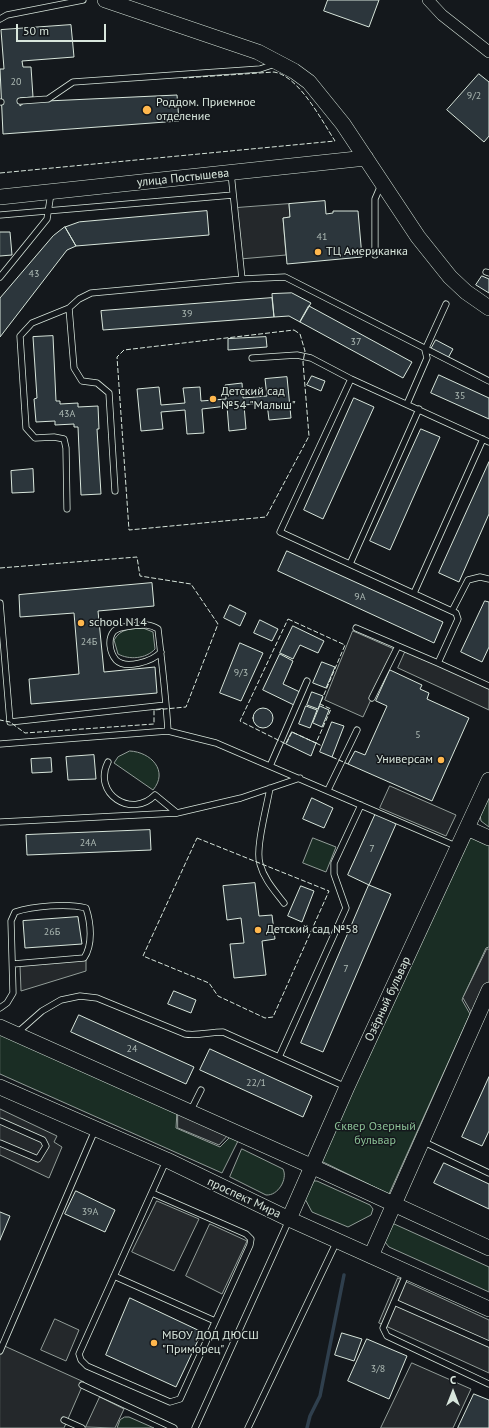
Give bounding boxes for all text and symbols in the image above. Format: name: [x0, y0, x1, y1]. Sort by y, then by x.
scale bar: [18, 16, 108, 42]
text: 50 m: [23, 23, 49, 38]
house number: 20: [11, 76, 21, 88]
house number: 9/2: [467, 90, 481, 102]
place label: Роддом. Приемное отделение: [156, 96, 256, 124]
marker: Роддом. Приемное отделение: [141, 104, 153, 116]
street label: улица Постышева: [136, 166, 230, 190]
house number: 41: [317, 231, 327, 243]
place label: ТЦ Американка: [326, 245, 408, 259]
marker: ТЦ Американка: [313, 247, 323, 257]
house number: 43: [29, 268, 39, 280]
house number: 39: [182, 308, 192, 320]
house number: 37: [351, 336, 361, 348]
place label: Детский сад №54 "Малыш": [221, 385, 296, 413]
house number: 35: [455, 390, 465, 402]
marker: Детский сад №54 "Малыш": [208, 394, 218, 404]
house number: 43А: [59, 408, 75, 420]
house number: 9А: [354, 591, 366, 603]
place label: school N14: [89, 616, 147, 630]
marker: school N14: [76, 618, 86, 628]
house number: 24Б: [81, 636, 97, 648]
house number: 9/3: [234, 667, 248, 679]
house number: 5: [415, 729, 421, 741]
place label: Универсам: [376, 753, 433, 767]
marker: Универсам: [436, 755, 446, 765]
house number: 24А: [80, 837, 96, 849]
house number: 7: [369, 843, 375, 855]
place label: Детский сад №58: [266, 923, 358, 937]
marker: Детский сад №58: [253, 925, 263, 935]
house number: 26Б: [44, 926, 60, 938]
street label: Озёрный бульвар: [362, 954, 414, 1044]
house number: 7: [343, 963, 349, 975]
house number: 24: [127, 1043, 137, 1055]
house number: 22/1: [246, 1077, 266, 1089]
park label: Сквер Озерный бульвар: [334, 1120, 416, 1148]
street label: проспект Мира: [205, 1175, 283, 1221]
house number: 39А: [82, 1206, 98, 1218]
place label: МБОУ ДОД ДЮСШ "Приморец": [162, 1329, 259, 1357]
marker: МБОУ ДОД ДЮСШ "Приморец": [149, 1338, 159, 1348]
house number: 3/8: [371, 1363, 385, 1375]
north arrow: [433, 1372, 473, 1412]
text: С: [450, 1373, 456, 1387]

